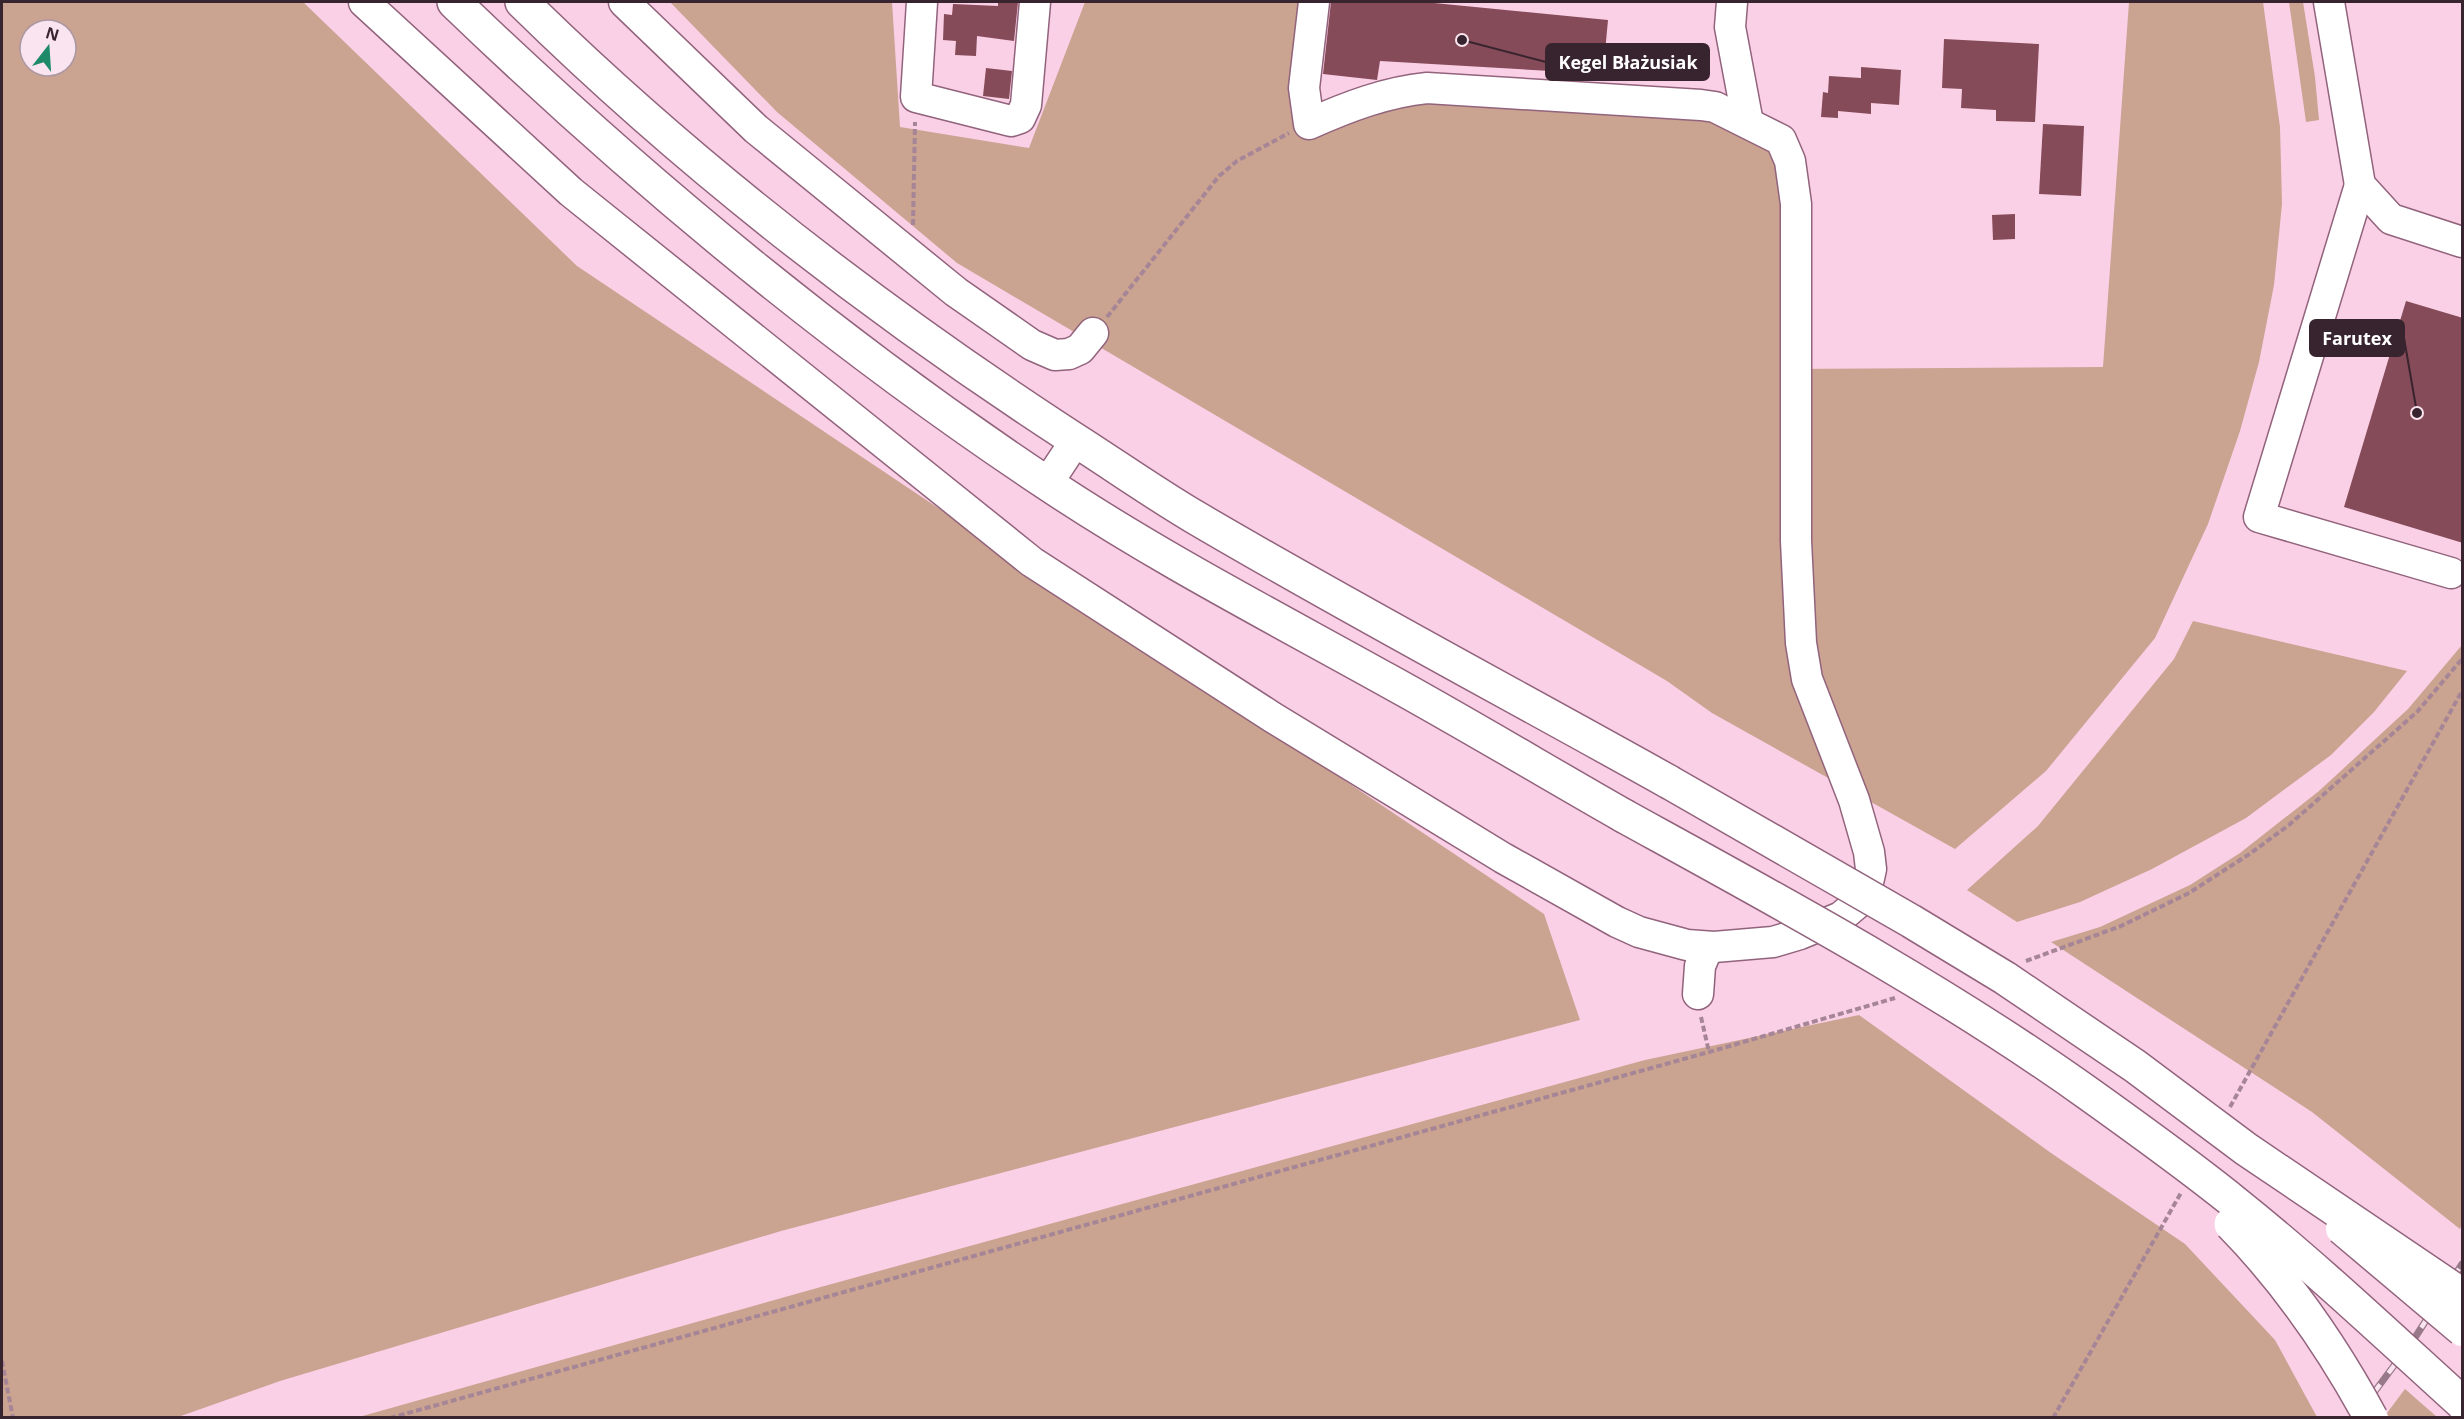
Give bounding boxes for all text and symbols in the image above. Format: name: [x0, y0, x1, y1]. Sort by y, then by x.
north arrow: [18, 18, 78, 78]
text: N: [43, 21, 62, 46]
callout: Kegel Błażusiak: [1546, 44, 1709, 80]
text: Kegel Błażusiak: [1558, 50, 1698, 74]
callout: Farutex: [2310, 320, 2404, 356]
text: Farutex: [2322, 326, 2392, 350]

